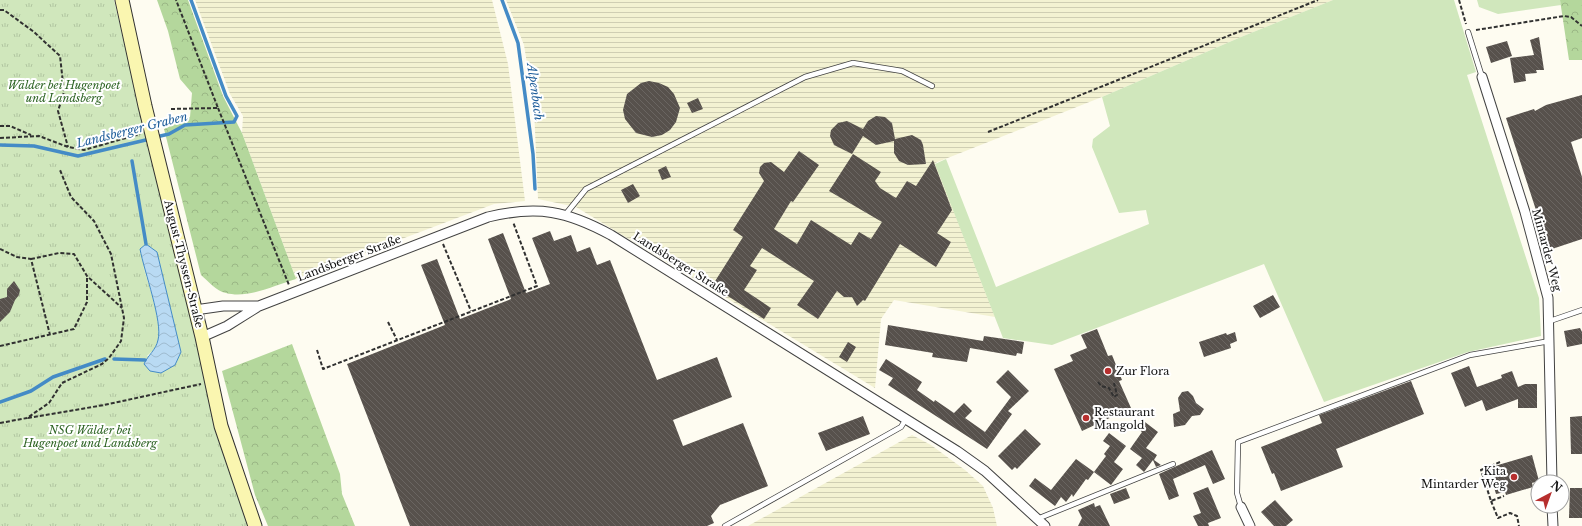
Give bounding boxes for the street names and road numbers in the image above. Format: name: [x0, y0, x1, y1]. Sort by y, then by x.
street label: August-Thyssen-Straße: [161, 198, 207, 329]
street label: Mintarder Weg: [1529, 207, 1565, 293]
street label: Landsberger Straße: [631, 229, 731, 299]
street label: Landsberger Straße: [295, 232, 403, 284]

